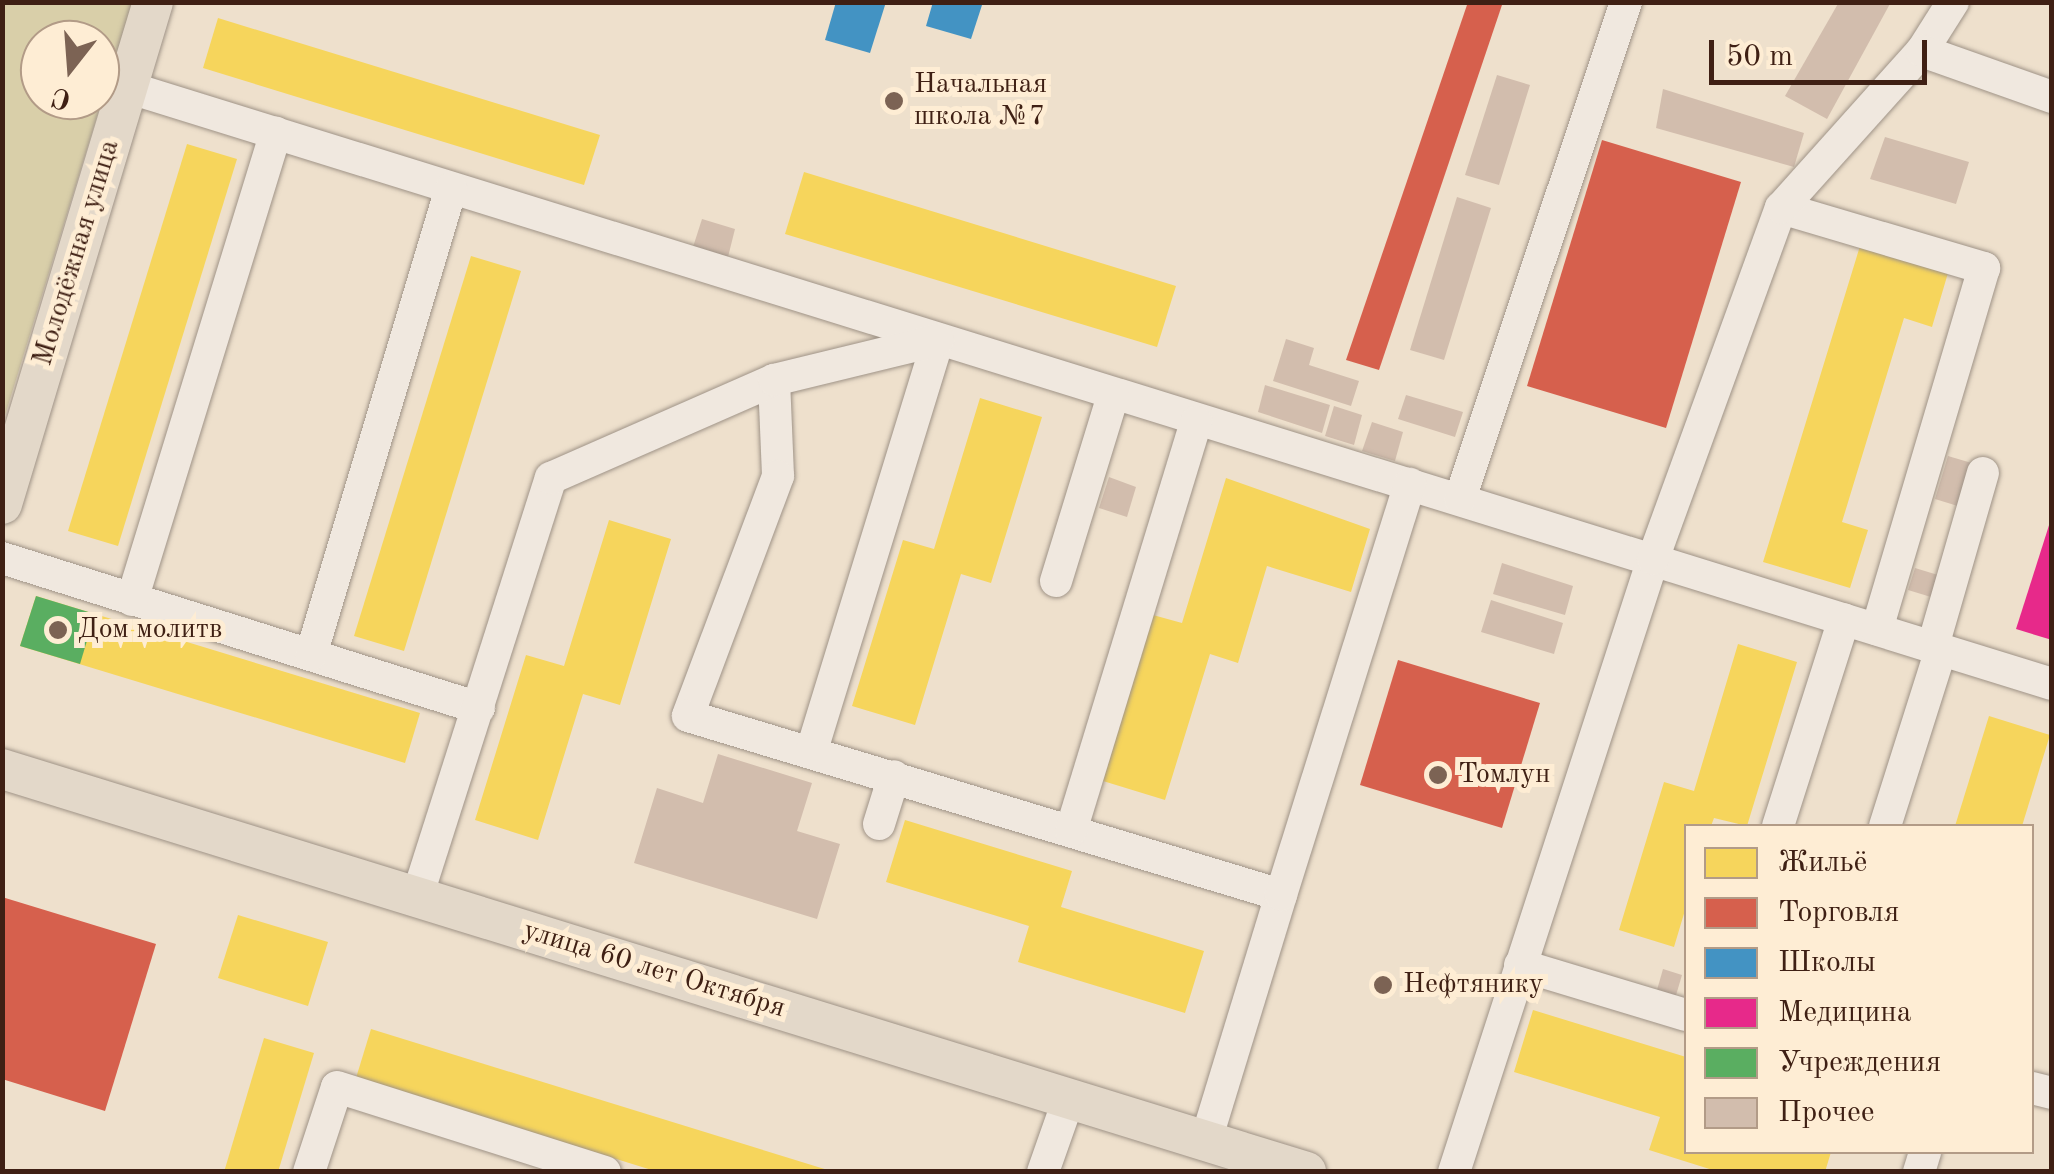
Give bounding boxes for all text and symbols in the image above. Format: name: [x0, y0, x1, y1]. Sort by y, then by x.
north arrow: [20, 20, 120, 120]
scale bar: [1714, 20, 1932, 82]
text: 50 m: [1726, 42, 1793, 72]
place label: Начальная школа №7: [914, 68, 1047, 134]
text: С: [49, 81, 75, 113]
marker: Начальная школа №7: [883, 90, 905, 112]
street label: Молодёжная улица: [27, 136, 127, 370]
place label: Дом молитв: [78, 613, 222, 647]
marker: Дом молитв: [47, 619, 69, 641]
place label: Томлун: [1458, 758, 1550, 792]
marker: Томлун: [1427, 764, 1449, 786]
legend: [1684, 824, 2034, 1154]
text: Жильё: [1778, 848, 1867, 878]
text: Торговля: [1778, 898, 1899, 928]
street label: улица 60 лет Октября: [519, 914, 789, 1026]
text: Школы: [1778, 948, 1876, 978]
place label: Нефтянику: [1403, 968, 1544, 1002]
marker: Нефтянику: [1372, 974, 1394, 996]
text: Медицина: [1778, 998, 1912, 1028]
text: Учреждения: [1778, 1048, 1941, 1078]
text: Прочее: [1778, 1098, 1875, 1128]

